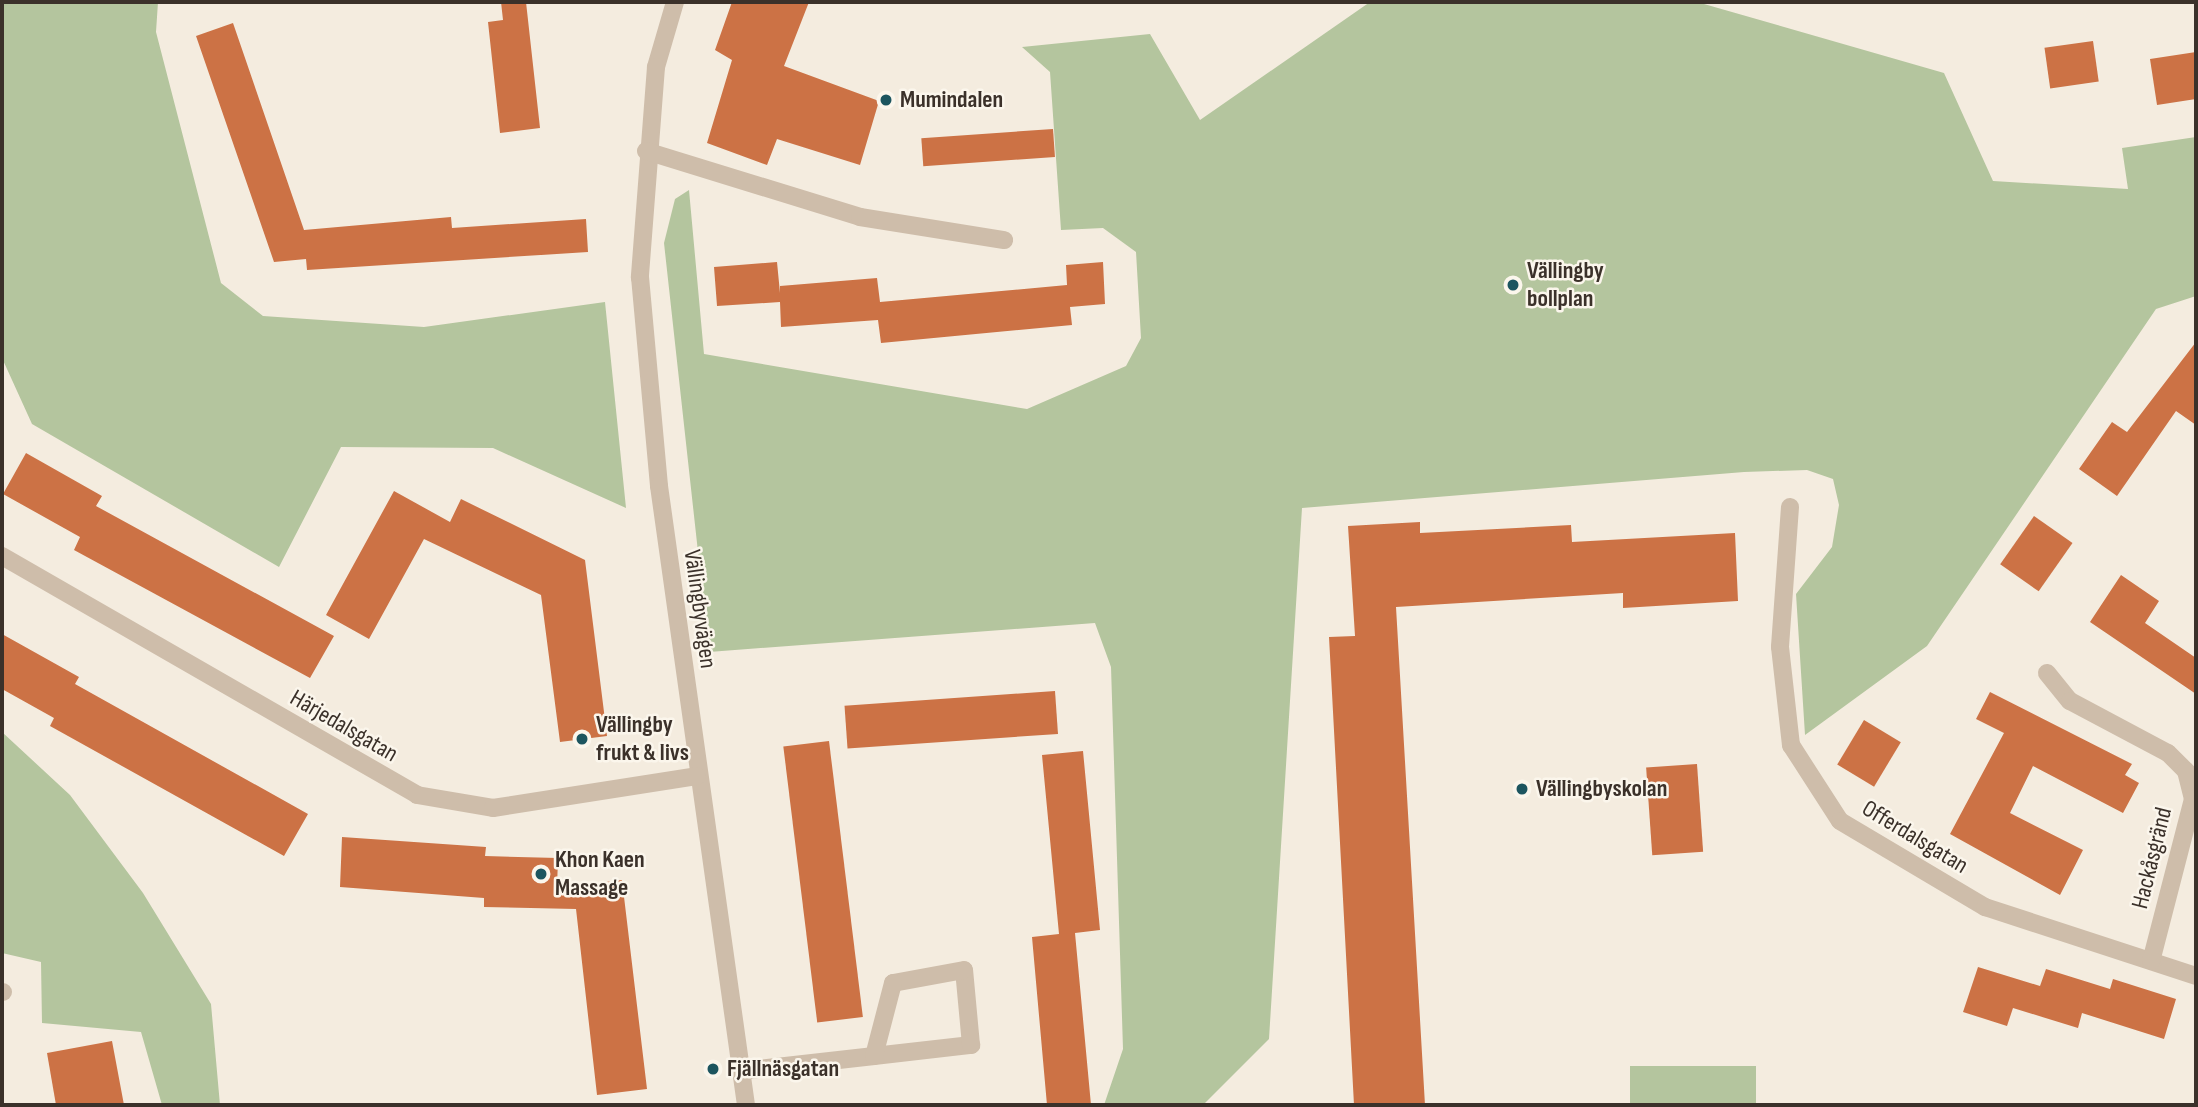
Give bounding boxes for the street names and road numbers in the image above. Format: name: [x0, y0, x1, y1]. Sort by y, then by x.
street label: Vällingbyvägen: [677, 548, 723, 670]
street label: Härjedalsgatan: [285, 684, 403, 768]
street label: Offerdalsgatan: [1857, 794, 1973, 880]
street label: Hackåsgränd: [2126, 804, 2178, 912]

